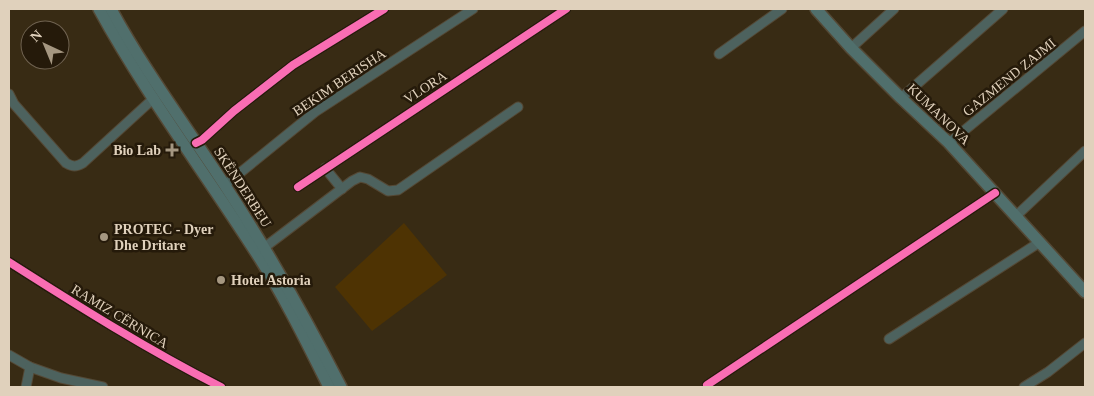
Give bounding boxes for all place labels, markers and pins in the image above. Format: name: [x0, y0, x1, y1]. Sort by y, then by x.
place label: Bio Lab: [113, 143, 161, 158]
marker: Bio Lab: [165, 143, 179, 157]
place label: PROTEC - Dyer Dhe Dritare: [114, 222, 214, 253]
marker: PROTEC - Dyer Dhe Dritare: [98, 231, 110, 243]
place label: Hotel Astoria: [231, 273, 311, 288]
marker: Hotel Astoria: [215, 274, 227, 286]

